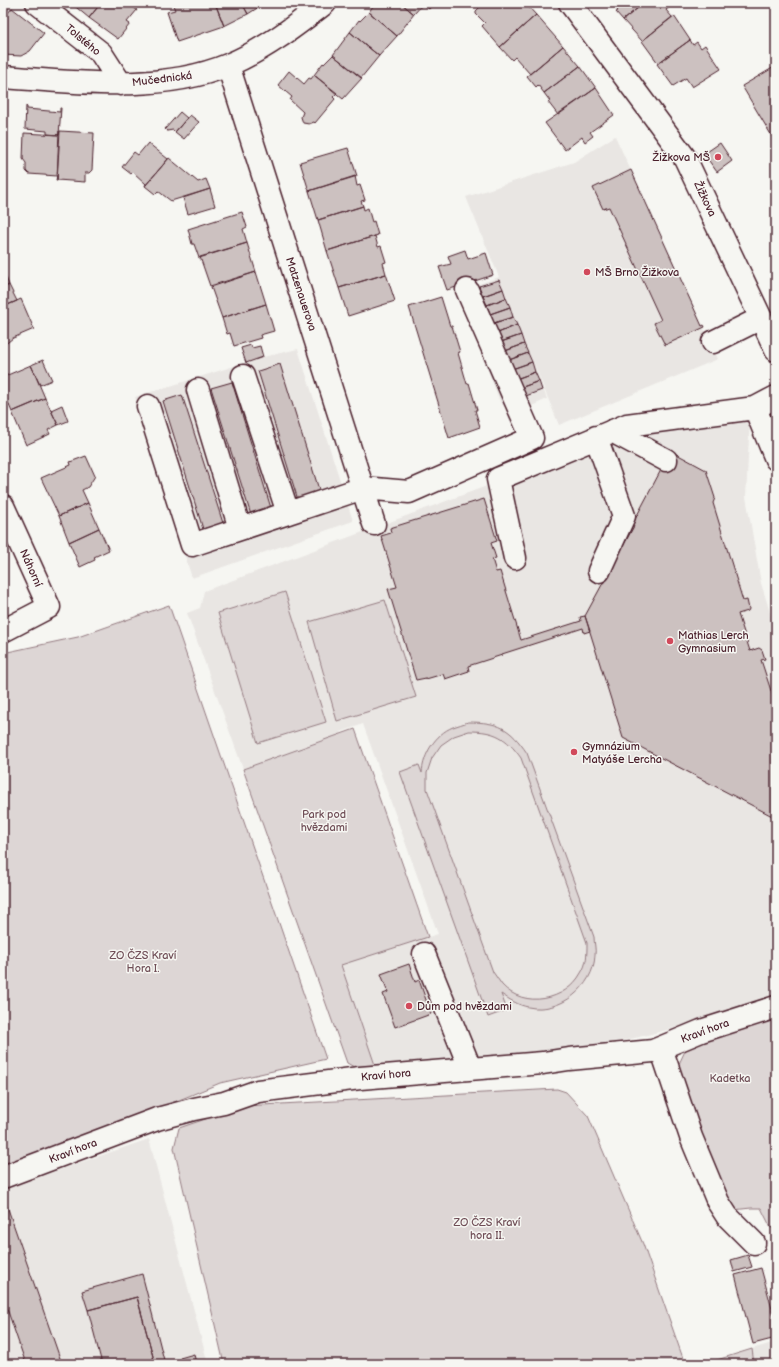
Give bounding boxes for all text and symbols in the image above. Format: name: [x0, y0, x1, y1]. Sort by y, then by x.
street label: Tolstého: [63, 22, 103, 58]
street label: Mučednická: [131, 69, 193, 89]
place label: Žižkova MŠ: [652, 150, 710, 164]
marker: Žižkova MŠ: [713, 152, 723, 162]
street label: Žižkova: [691, 178, 720, 219]
street label: Matzenauerova: [283, 255, 319, 333]
place label: MŠ Brno Žižkova: [595, 265, 679, 279]
marker: MŠ Brno Žižkova: [582, 267, 592, 277]
street label: Náhorní: [17, 547, 45, 589]
place label: Mathias Lerch Gymnasium: [678, 629, 749, 655]
marker: Mathias Lerch Gymnasium: [665, 636, 675, 646]
place label: Gymnázium Matyáše Lercha: [582, 740, 662, 766]
marker: Gymnázium Matyáše Lercha: [569, 747, 579, 757]
park label: Park pod hvězdami: [301, 808, 347, 834]
park label: ZO ČZS Kraví Hora I.: [109, 948, 177, 975]
place label: Dům pod hvězdami: [417, 1000, 512, 1013]
marker: Dům pod hvězdami: [404, 1001, 414, 1011]
street label: Kraví hora: [679, 1016, 731, 1046]
street label: Kraví hora: [360, 1066, 412, 1084]
park label: Kadetka: [710, 1072, 750, 1085]
street label: Kraví hora: [47, 1136, 99, 1166]
park label: ZO ČZS Kraví hora II.: [453, 1215, 521, 1242]

